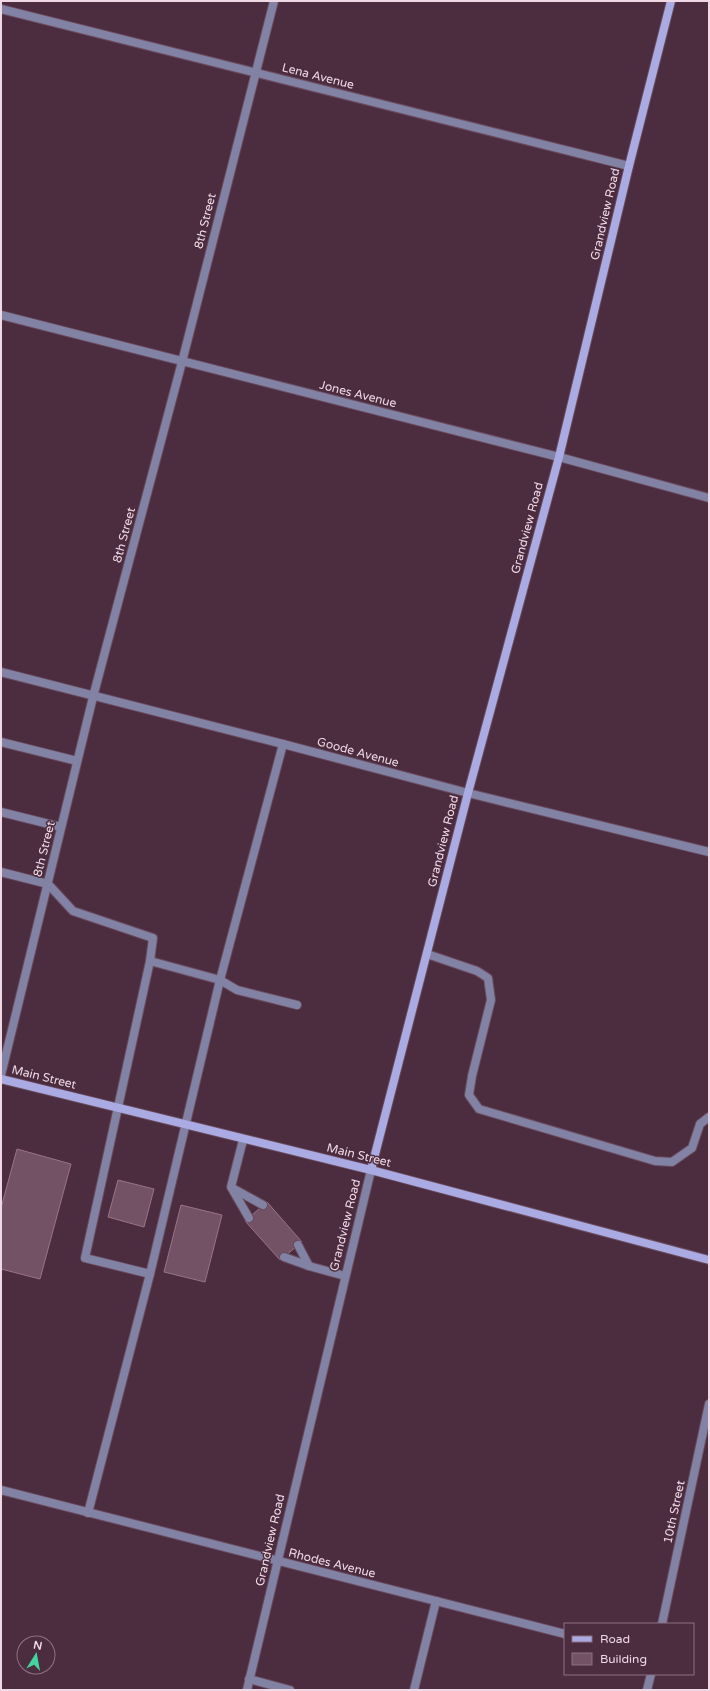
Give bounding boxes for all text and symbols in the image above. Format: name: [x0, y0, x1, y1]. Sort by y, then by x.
street label: Lena Avenue: [280, 60, 356, 92]
street label: Grandview Road: [588, 167, 622, 261]
street label: 8th Street: [191, 191, 219, 250]
street label: Jones Avenue: [318, 378, 398, 410]
street label: Grandview Road: [508, 481, 546, 575]
street label: 8th Street: [110, 505, 138, 564]
street label: Goode Avenue: [316, 734, 401, 770]
street label: Grandview Road: [425, 794, 461, 888]
street label: 8th Street: [30, 819, 58, 878]
street label: Main Street: [10, 1062, 78, 1092]
street label: Main Street: [325, 1140, 393, 1170]
street label: Grandview Road: [327, 1178, 363, 1272]
street label: 10th Street: [660, 1479, 688, 1545]
street label: Grandview Road: [253, 1493, 287, 1587]
street label: Rhodes Avenue: [287, 1545, 377, 1581]
legend: [564, 1623, 694, 1675]
text: Road: [600, 1632, 630, 1646]
north arrow: [16, 1635, 56, 1675]
text: N: [32, 1638, 43, 1653]
text: Building: [600, 1652, 647, 1666]

